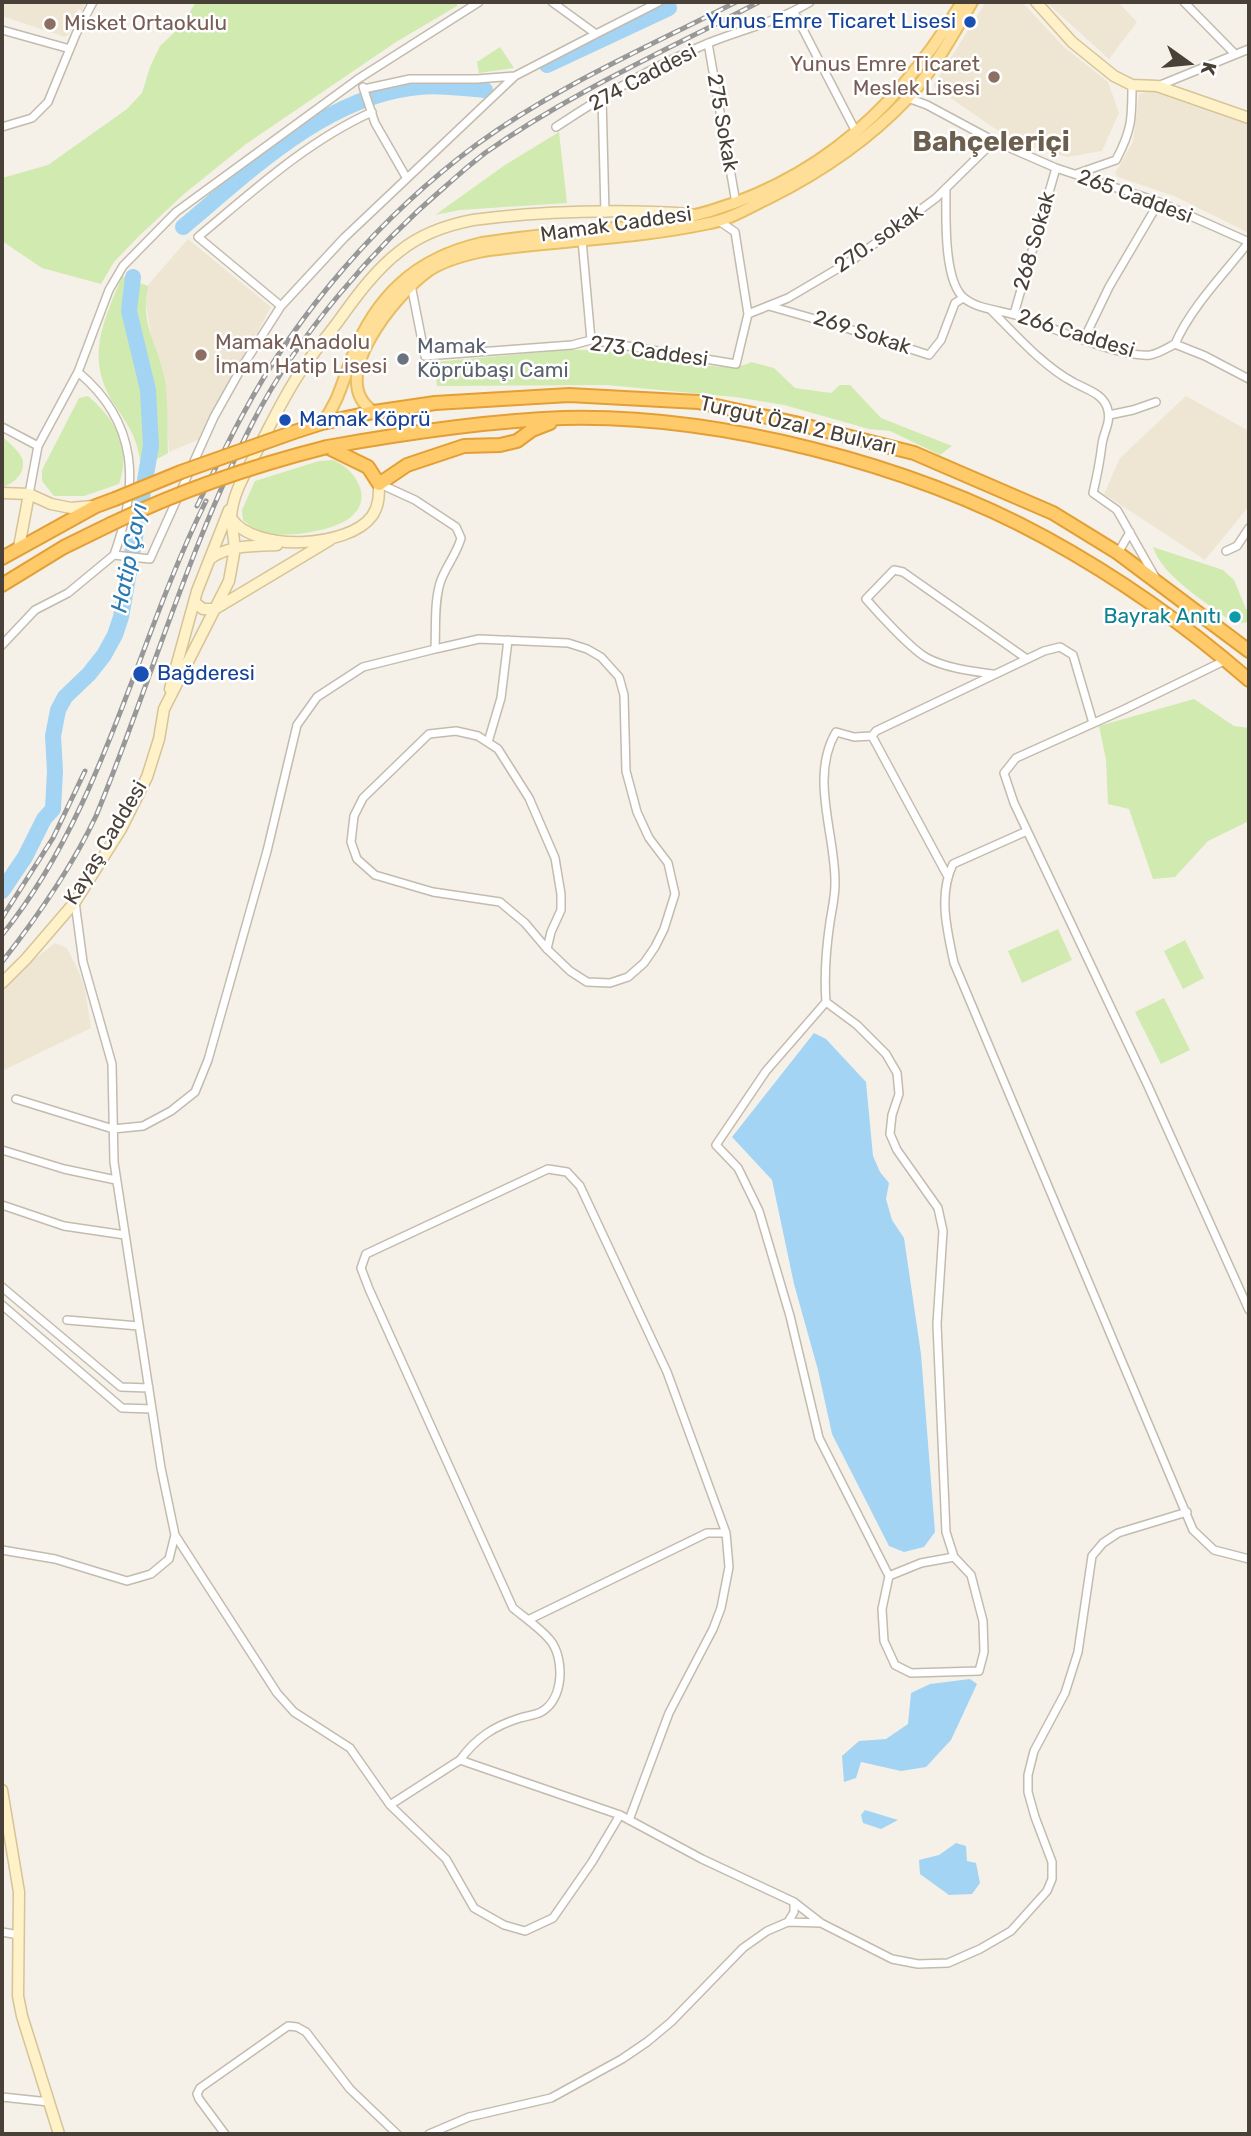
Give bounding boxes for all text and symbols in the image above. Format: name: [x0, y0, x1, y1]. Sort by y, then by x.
place label: Yunus Emre Ticaret Lisesi: [705, 9, 956, 35]
place label: Misket Ortaokulu: [64, 11, 227, 37]
marker: Yunus Emre Ticaret Lisesi: [962, 14, 978, 30]
marker: Misket Ortaokulu: [42, 16, 58, 32]
north arrow: [1153, 28, 1223, 98]
street label: 274 Caddesi: [585, 39, 701, 117]
place label: Yunus Emre Ticaret Meslek Lisesi: [790, 52, 980, 102]
text: K: [1196, 59, 1222, 78]
marker: Yunus Emre Ticaret Meslek Lisesi: [986, 69, 1002, 85]
street label: 275 Sokak: [701, 72, 743, 174]
district label: Bahçeleriçi: [912, 126, 1070, 160]
street label: 265 Caddesi: [1074, 165, 1196, 229]
street label: 268 Sokak: [1009, 189, 1061, 293]
street label: 270. sokak: [830, 199, 928, 279]
street label: Mamak Caddesi: [539, 202, 693, 248]
street label: 266 Caddesi: [1014, 304, 1138, 364]
street label: 269 Sokak: [810, 305, 914, 361]
place label: Mamak Anadolu İmam Hatip Lisesi: [215, 330, 387, 380]
street label: 273 Caddesi: [588, 331, 710, 373]
place label: Mamak Köprübaşı Cami: [417, 334, 569, 384]
marker: Mamak Anadolu İmam Hatip Lisesi: [193, 347, 209, 363]
marker: Mamak Köprübaşı Cami: [395, 351, 411, 367]
street label: Turgut Özal 2 Bulvarı: [697, 391, 899, 461]
place label: Mamak Köprü: [299, 407, 431, 433]
marker: Mamak Köprü: [277, 412, 293, 428]
water label: Hatip Çayı: [106, 501, 154, 615]
place label: Bayrak Anıtı: [1103, 604, 1221, 630]
marker: Bayrak Anıtı: [1227, 609, 1243, 625]
place label: Bağderesi: [157, 661, 255, 687]
marker: Bağderesi: [131, 664, 151, 684]
street label: Kayaş Caddesi: [59, 776, 153, 910]

